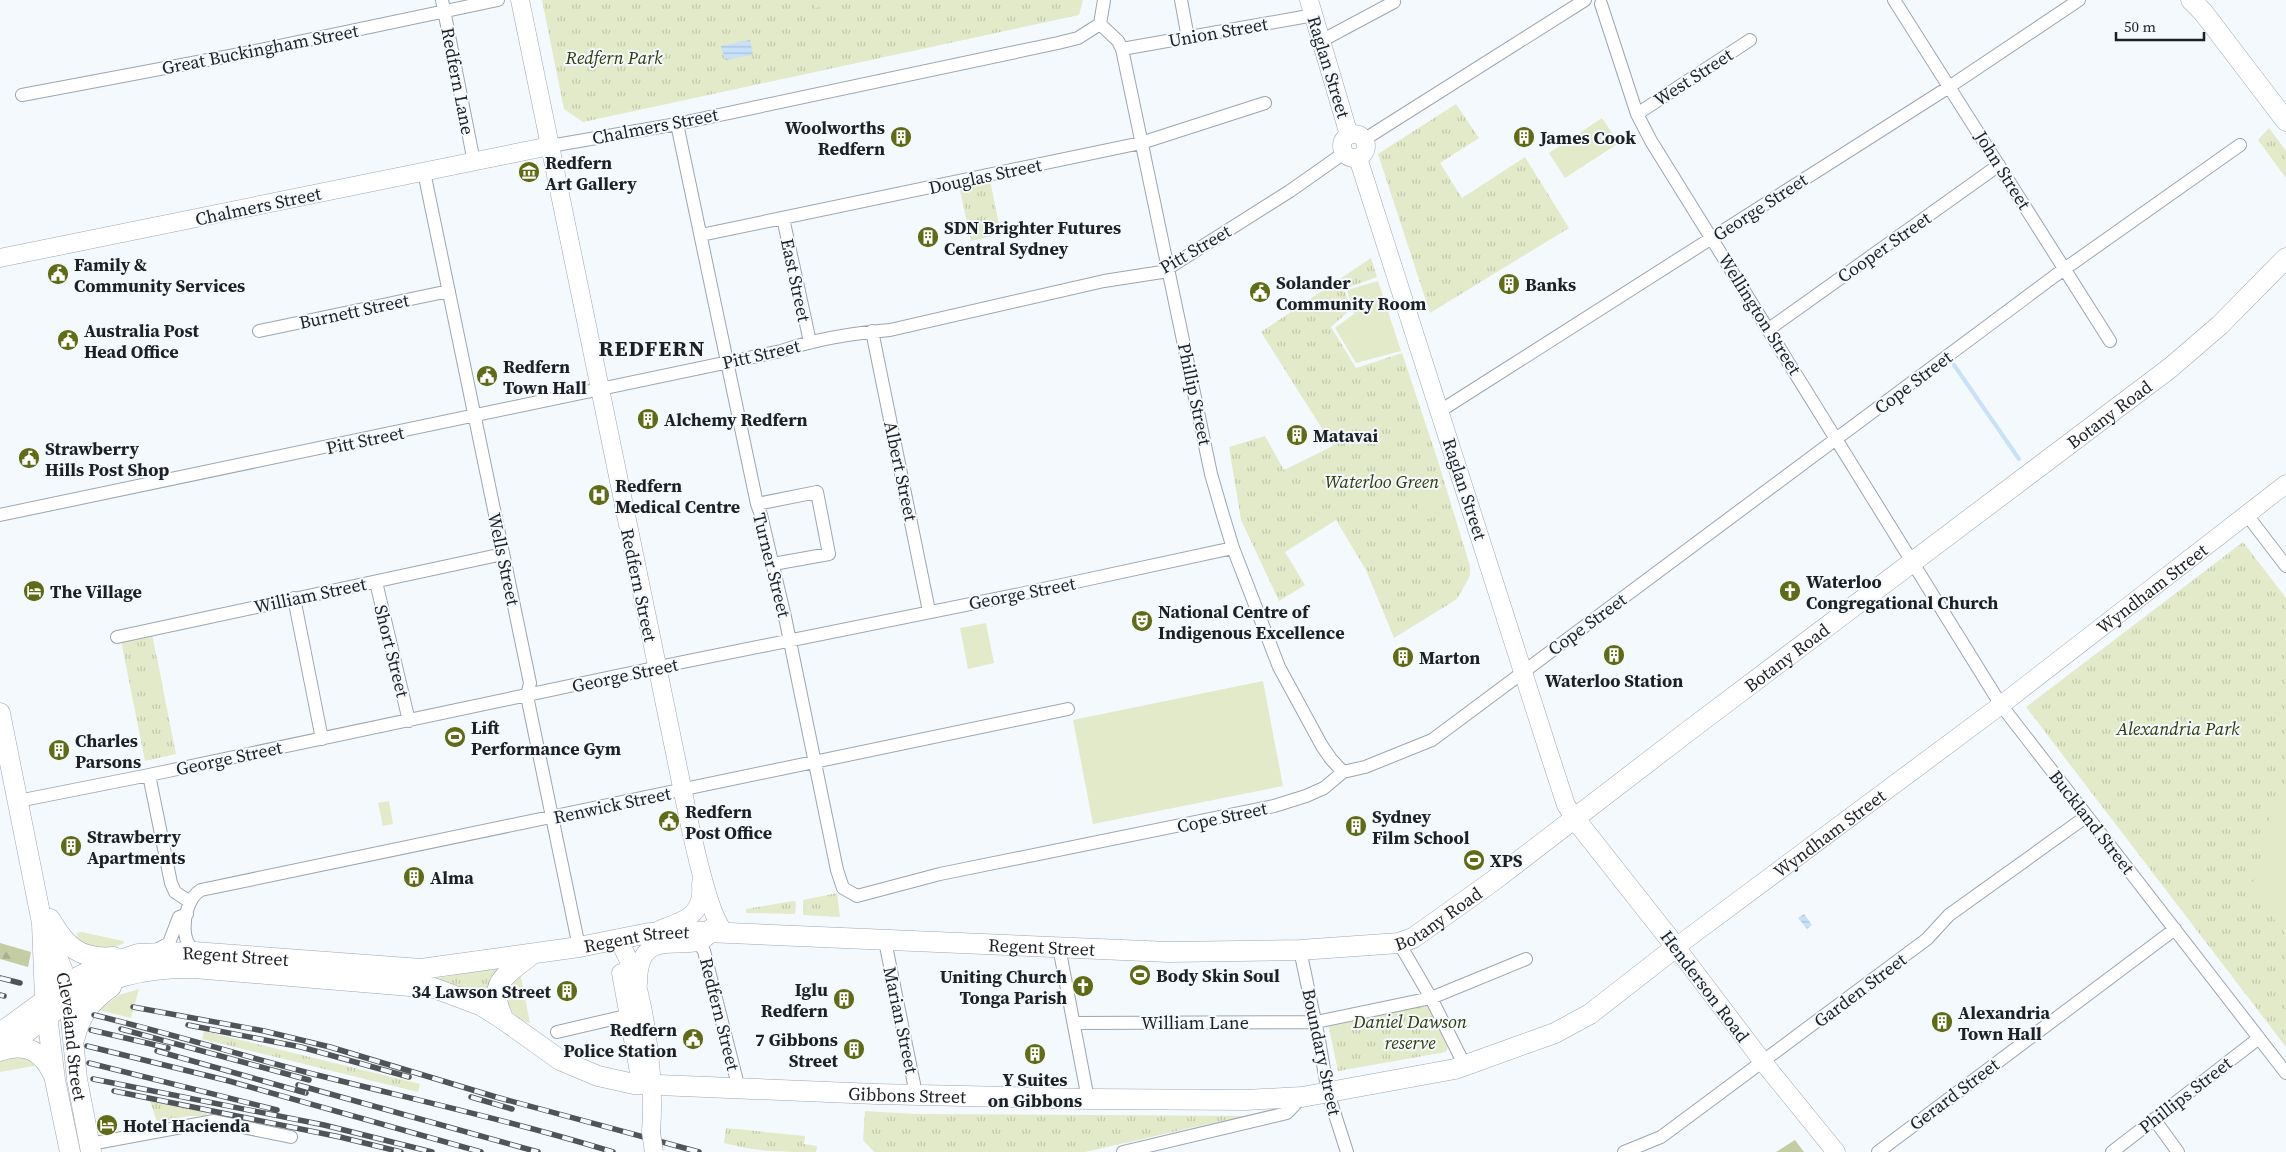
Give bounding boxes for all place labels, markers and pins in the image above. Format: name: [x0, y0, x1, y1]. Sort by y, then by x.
place label: Woolworths Redfern: [785, 115, 885, 161]
building icon: Woolworths Redfern: [889, 125, 913, 149]
building icon: James Cook: [1512, 125, 1536, 149]
place label: James Cook: [1539, 125, 1636, 150]
place label: Redfern Art Gallery: [545, 150, 637, 196]
museum icon: Redfern Art Gallery: [517, 160, 541, 184]
place label: SDN Brighter Futures Central Sydney: [944, 215, 1121, 261]
building icon: SDN Brighter Futures Central Sydney: [916, 225, 940, 249]
place label: Family & Community Services: [74, 252, 245, 298]
public building icon: Family & Community Services: [46, 262, 70, 286]
place label: Solander Community Room: [1276, 270, 1426, 316]
building icon: Banks: [1497, 272, 1521, 296]
place label: Banks: [1525, 272, 1576, 297]
public building icon: Solander Community Room: [1248, 280, 1272, 304]
place label: Australia Post Head Office: [84, 318, 200, 364]
public building icon: Australia Post Head Office: [56, 328, 80, 352]
place label: Redfern Town Hall: [503, 354, 587, 400]
public building icon: Redfern Town Hall: [475, 364, 499, 388]
building icon: Alchemy Redfern: [636, 407, 660, 431]
place label: Alchemy Redfern: [664, 407, 808, 432]
building icon: Matavai: [1285, 423, 1309, 447]
place label: Matavai: [1313, 423, 1379, 448]
place label: Strawberry Hills Post Shop: [45, 436, 169, 482]
public building icon: Strawberry Hills Post Shop: [17, 446, 41, 470]
place label: Redfern Medical Centre: [615, 473, 740, 519]
hospital icon: Redfern Medical Centre: [587, 483, 611, 507]
place label: Waterloo Congregational Church: [1806, 569, 1998, 615]
hotel icon: The Village: [22, 579, 46, 603]
place label: The Village: [50, 579, 142, 604]
church icon: Waterloo Congregational Church: [1778, 579, 1802, 603]
place label: National Centre of Indigenous Excellence: [1158, 599, 1345, 645]
theatre icon: National Centre of Indigenous Excellence: [1130, 609, 1154, 633]
building icon: Waterloo Station: [1602, 643, 1626, 667]
building icon: Marton: [1391, 645, 1415, 669]
place label: Marton: [1419, 645, 1480, 670]
place label: Waterloo Station: [1545, 668, 1683, 693]
place label: Lift Performance Gym: [471, 715, 621, 761]
sports icon: Lift Performance Gym: [443, 725, 467, 749]
place label: Charles Parsons: [75, 728, 141, 774]
building icon: Charles Parsons: [47, 738, 71, 762]
place label: Redfern Post Office: [685, 799, 772, 845]
place label: Sydney Film School: [1372, 804, 1470, 850]
public building icon: Redfern Post Office: [657, 809, 681, 833]
building icon: Sydney Film School: [1344, 814, 1368, 838]
place label: Strawberry Apartments: [87, 824, 185, 870]
building icon: Strawberry Apartments: [59, 834, 83, 858]
sports icon: XPS: [1462, 848, 1486, 872]
place label: XPS: [1490, 848, 1523, 873]
building icon: Alma: [402, 865, 426, 889]
place label: Alma: [430, 865, 474, 890]
sports icon: Body Skin Soul: [1128, 963, 1152, 987]
place label: Body Skin Soul: [1156, 963, 1280, 988]
place label: Uniting Church Tonga Parish: [940, 964, 1067, 1010]
church icon: Uniting Church Tonga Parish: [1071, 974, 1095, 998]
place label: Iglu Redfern: [761, 977, 828, 1023]
place label: 34 Lawson Street: [412, 979, 552, 1004]
building icon: 34 Lawson Street: [555, 979, 579, 1003]
building icon: Iglu Redfern: [832, 987, 856, 1011]
place label: Alexandria Town Hall: [1958, 1000, 2050, 1046]
building icon: Alexandria Town Hall: [1930, 1010, 1954, 1034]
place label: Redfern Police Station: [563, 1017, 677, 1063]
public building icon: Redfern Police Station: [681, 1027, 705, 1051]
place label: 7 Gibbons Street: [755, 1027, 839, 1073]
building icon: 7 Gibbons Street: [842, 1037, 866, 1061]
building icon: Y Suites on Gibbons: [1023, 1042, 1047, 1066]
place label: Y Suites on Gibbons: [988, 1067, 1082, 1113]
hotel icon: Hotel Hacienda: [95, 1113, 119, 1137]
place label: Hotel Hacienda: [123, 1113, 250, 1138]

